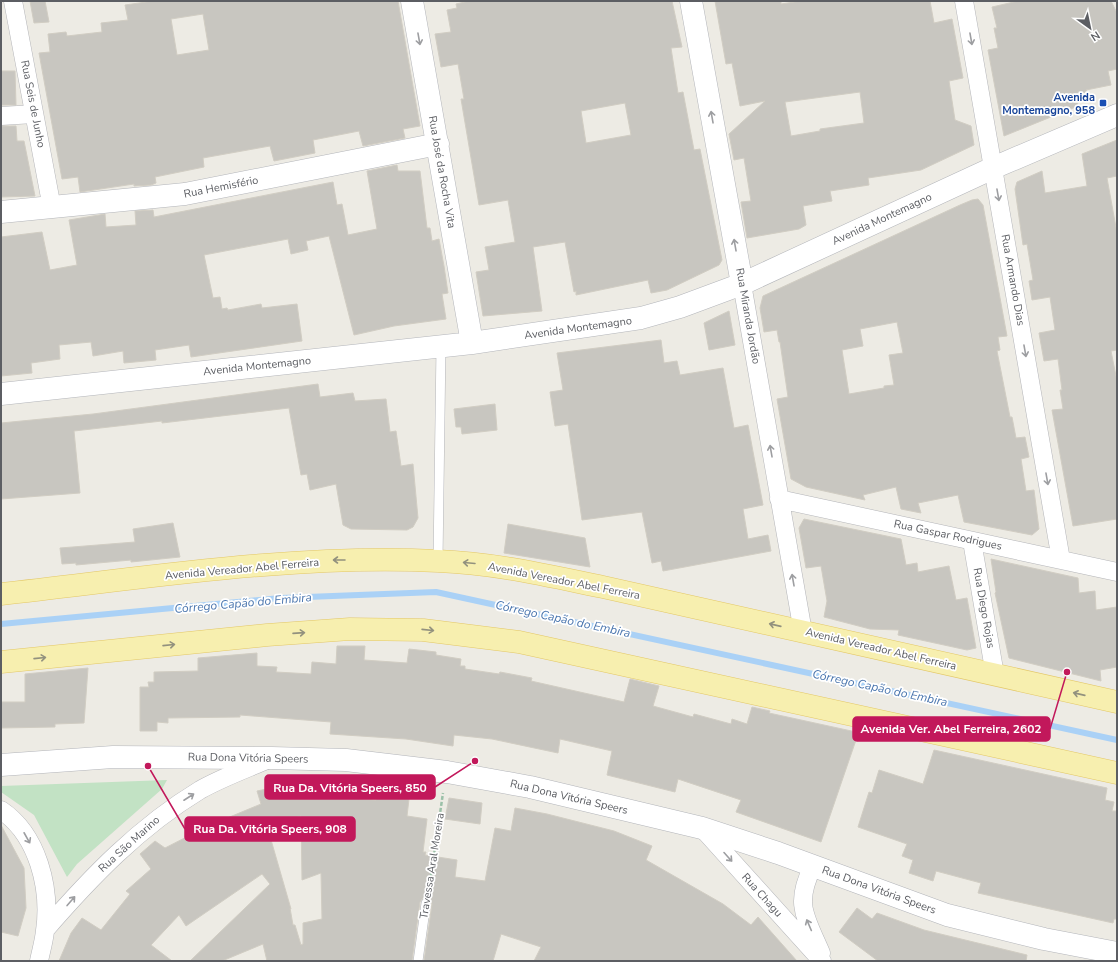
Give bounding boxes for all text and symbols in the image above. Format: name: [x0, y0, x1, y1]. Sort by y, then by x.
north arrow: [1070, 8, 1110, 48]
text: N: [1088, 27, 1103, 44]
one-way arrow: [415, 32, 423, 45]
one-way arrow: [967, 33, 975, 46]
street label: Rua Seis de Junho: [17, 59, 49, 149]
place label: Avenida Montemagno, 958: [1002, 90, 1095, 118]
marker: Avenida Montemagno, 958: [1098, 98, 1108, 108]
one-way arrow: [708, 111, 716, 124]
street label: Rua José da Rocha Vita: [425, 115, 459, 230]
street label: Rua Hemisfério: [182, 172, 260, 202]
one-way arrow: [994, 188, 1002, 201]
street label: Avenida Montemagno: [830, 189, 934, 249]
street label: Rua Armando Dias: [998, 233, 1028, 327]
one-way arrow: [731, 239, 739, 252]
street label: Rua Miranda Jordão: [732, 267, 764, 365]
street label: Avenida Montemagno: [523, 313, 633, 343]
one-way arrow: [1021, 344, 1029, 357]
street label: Avenida Montemagno: [202, 353, 312, 379]
one-way arrow: [767, 445, 775, 458]
one-way arrow: [1044, 472, 1052, 485]
street label: Rua Gaspar Rodrigues: [892, 516, 1004, 554]
street label: Avenida Vereador Abel Ferreira: [164, 555, 320, 583]
one-way arrow: [333, 556, 346, 564]
street label: Avenida Vereador Abel Ferreira: [487, 559, 641, 603]
one-way arrow: [463, 560, 476, 567]
street label: Rua Diego Rojas: [970, 567, 998, 649]
one-way arrow: [789, 573, 797, 586]
water label: Córrego Capão do Embira: [174, 589, 312, 617]
water label: Córrego Capão do Embira: [494, 597, 632, 641]
one-way arrow: [768, 621, 781, 629]
street label: Avenida Vereador Abel Ferreira: [804, 624, 958, 674]
one-way arrow: [421, 627, 434, 634]
one-way arrow: [292, 629, 305, 636]
one-way arrow: [162, 641, 175, 648]
one-way arrow: [33, 654, 46, 662]
water label: Córrego Capão do Embira: [811, 666, 949, 710]
one-way arrow: [1073, 689, 1086, 697]
callout: Avenida Ver. Abel Ferreira, 2602: [853, 717, 1050, 741]
text: Avenida Ver. Abel Ferreira, 2602: [860, 721, 1042, 737]
street label: Rua Dona Vitória Speers: [188, 749, 308, 767]
callout: Rua Da. Vitória Speers, 850: [265, 775, 435, 799]
street label: Rua Dona Vitória Speers: [509, 776, 629, 818]
text: Rua Da. Vitória Speers, 850: [273, 780, 427, 796]
one-way arrow: [184, 793, 195, 801]
street label: Rua São Marino: [95, 812, 163, 876]
street label: Travessa Aral Moreira: [416, 812, 448, 920]
callout: Rua Da. Vitória Speers, 908: [185, 817, 355, 841]
text: Rua Da. Vitória Speers, 908: [193, 821, 347, 837]
one-way arrow: [24, 832, 31, 844]
one-way arrow: [723, 852, 732, 862]
street label: Rua Dona Vitória Speers: [820, 862, 938, 918]
street label: Rua Chagu: [738, 870, 786, 920]
one-way arrow: [66, 896, 75, 906]
one-way arrow: [804, 920, 812, 932]

